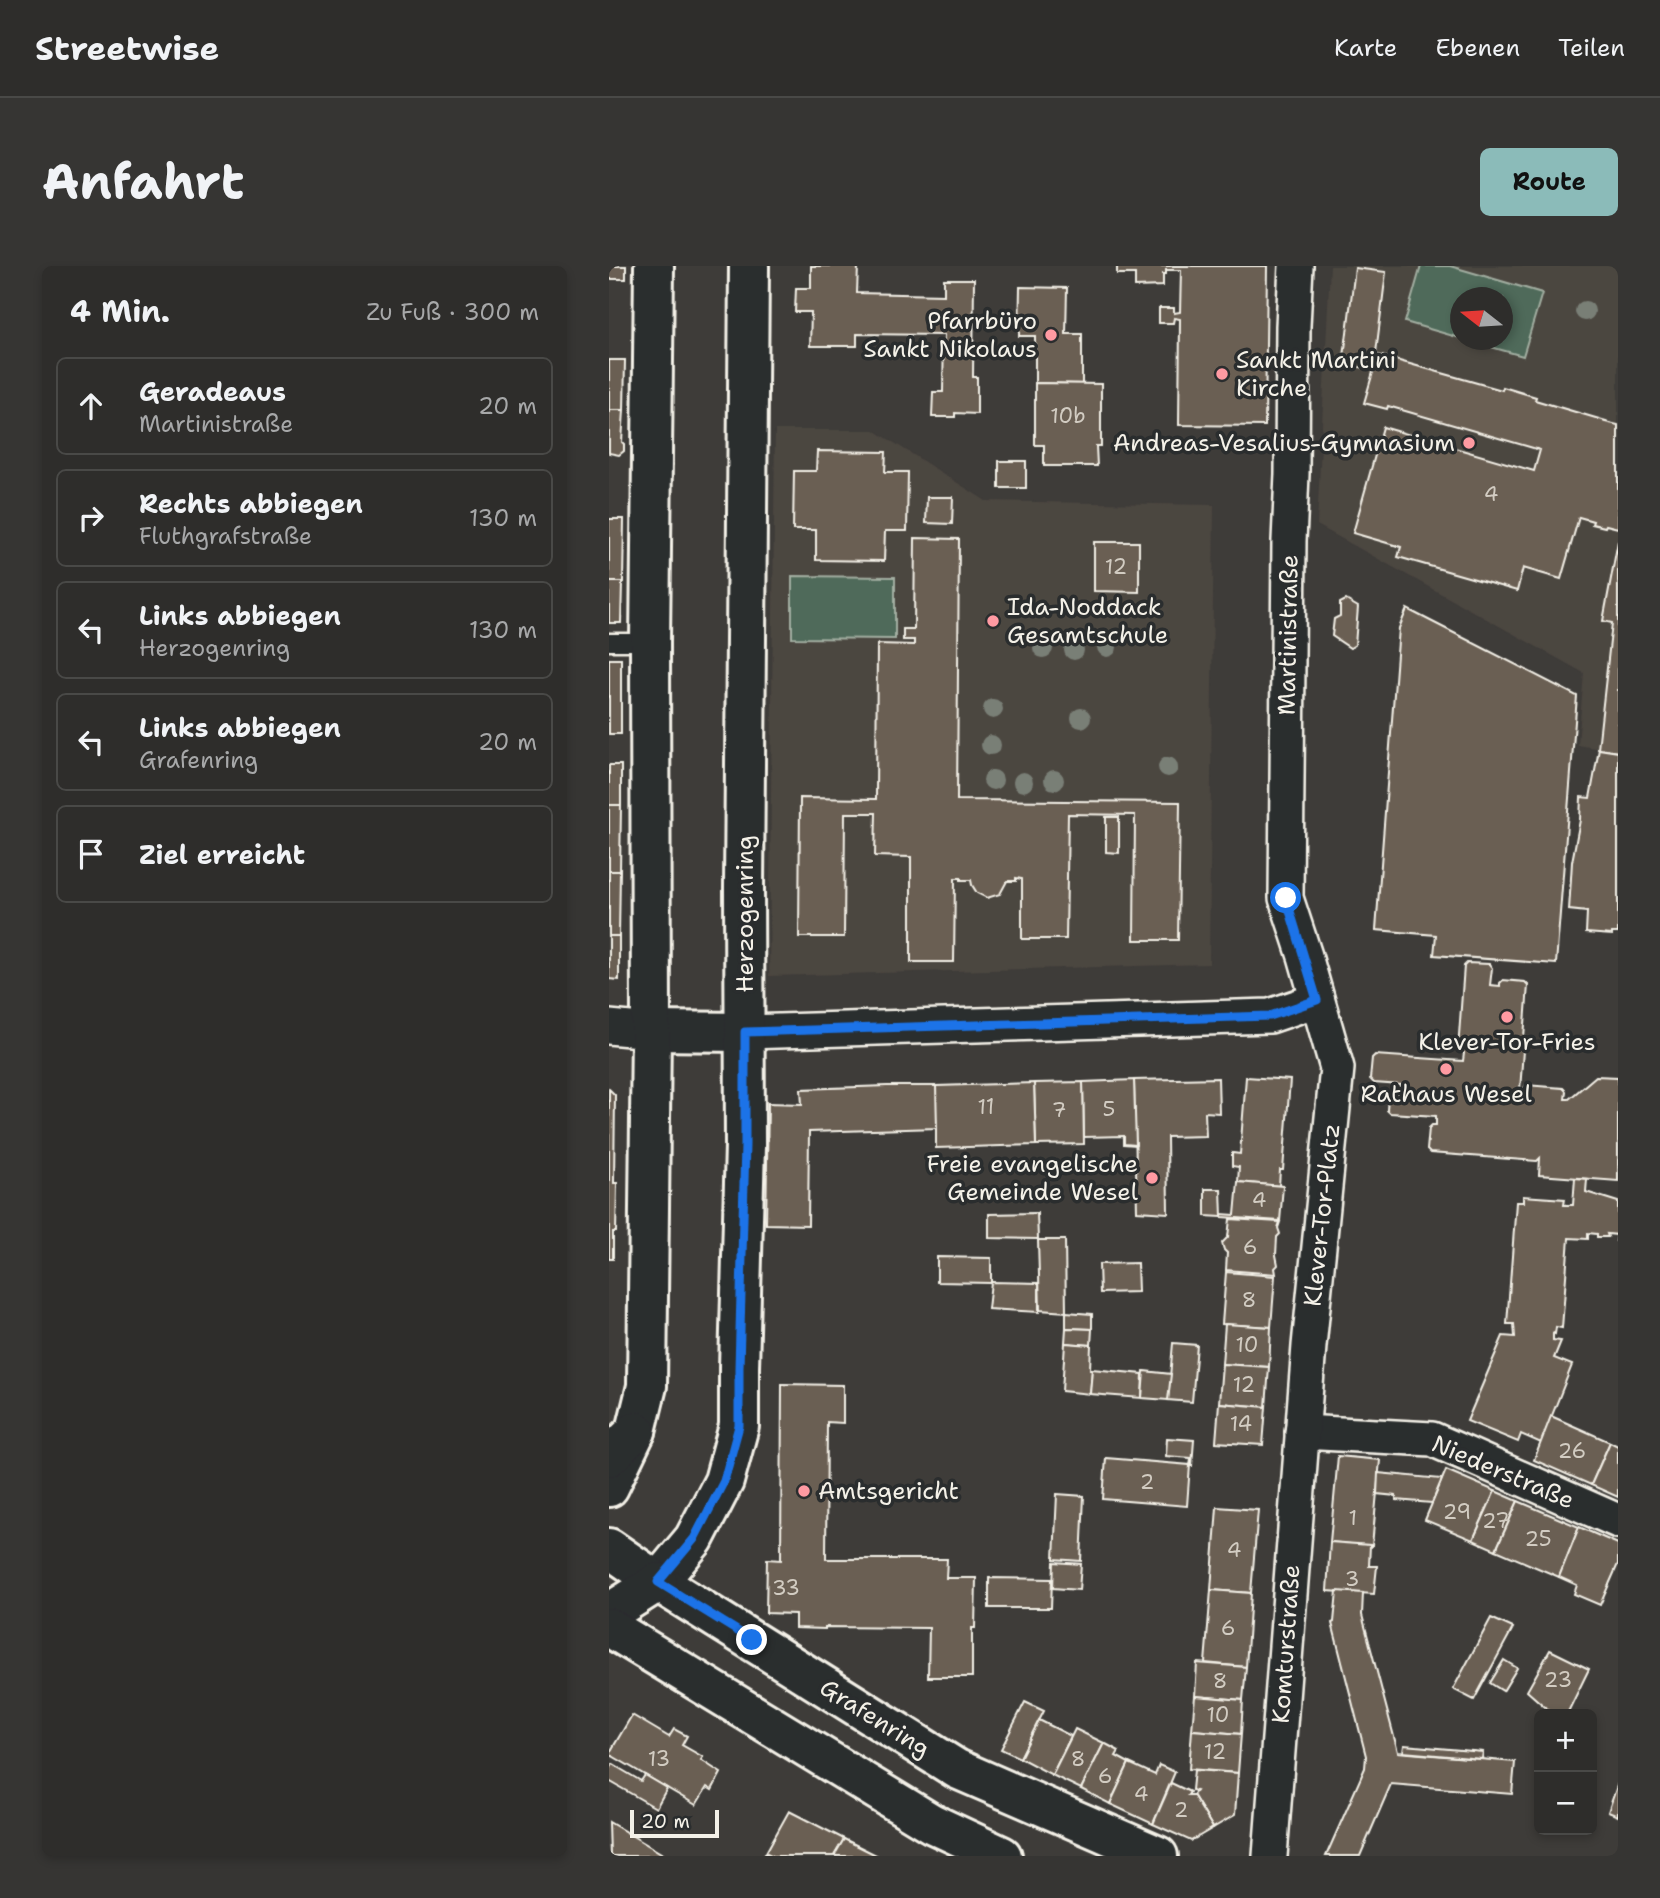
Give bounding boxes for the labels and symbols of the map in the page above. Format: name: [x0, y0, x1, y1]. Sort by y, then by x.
north arrow: [1450, 287, 1513, 350]
place label: Pfarrbüro Sankt Nikolaus: [864, 305, 1037, 365]
marker: Pfarrbüro Sankt Nikolaus: [1043, 327, 1059, 343]
place label: Sankt Martini Kirche: [1236, 344, 1396, 404]
marker: Sankt Martini Kirche: [1214, 366, 1230, 382]
house number: 10b: [1050, 402, 1086, 430]
place label: Andreas-Vesalius-Gymnasium: [1113, 427, 1455, 459]
marker: Andreas-Vesalius-Gymnasium: [1461, 435, 1477, 451]
house number: 4: [1484, 480, 1498, 508]
house number: 12: [1105, 553, 1127, 581]
street label: Martinistraße: [1271, 554, 1305, 716]
place label: Ida-Noddack Gesamtschule: [1007, 591, 1168, 651]
marker: Ida-Noddack Gesamtschule: [985, 613, 1001, 629]
street label: Herzogenring: [729, 835, 761, 993]
route start: [1270, 882, 1301, 913]
marker: Klever-Tor-Fries: [1499, 1009, 1515, 1025]
place label: Klever-Tor-Fries: [1418, 1026, 1596, 1058]
marker: Rathaus Wesel: [1438, 1061, 1454, 1077]
place label: Rathaus Wesel: [1360, 1078, 1532, 1110]
house number: 11: [978, 1093, 994, 1121]
house number: 5: [1103, 1095, 1115, 1123]
house number: 7: [1052, 1096, 1066, 1124]
street label: Klever-Tor-Platz: [1296, 1122, 1348, 1308]
place label: Freie evangelische Gemeinde Wesel: [927, 1148, 1139, 1208]
marker: Freie evangelische Gemeinde Wesel: [1144, 1170, 1160, 1186]
house number: 4: [1252, 1186, 1266, 1214]
house number: 6: [1243, 1233, 1257, 1261]
house number: 8: [1242, 1286, 1256, 1314]
house number: 10: [1236, 1331, 1258, 1359]
house number: 12: [1233, 1371, 1255, 1399]
house number: 14: [1230, 1410, 1252, 1438]
street label: Niederstraße: [1427, 1428, 1579, 1516]
house number: 26: [1558, 1437, 1586, 1465]
house number: 2: [1140, 1468, 1154, 1496]
place label: Amtsgericht: [818, 1475, 959, 1507]
marker: Amtsgericht: [796, 1483, 812, 1499]
house number: 29: [1443, 1498, 1471, 1526]
house number: 1: [1349, 1504, 1357, 1532]
house number: 27: [1482, 1507, 1510, 1535]
house number: 25: [1524, 1525, 1552, 1553]
house number: 4: [1227, 1536, 1241, 1564]
street label: Komturstraße: [1264, 1564, 1308, 1724]
house number: 3: [1345, 1565, 1359, 1593]
house number: 33: [772, 1574, 800, 1602]
house number: 6: [1221, 1614, 1235, 1642]
route end: [736, 1624, 767, 1655]
house number: 23: [1544, 1666, 1572, 1694]
house number: 8: [1213, 1667, 1227, 1695]
street label: Grafenring: [814, 1671, 936, 1765]
house number: 10: [1207, 1701, 1229, 1729]
house number: 12: [1204, 1738, 1226, 1766]
house number: 13: [648, 1745, 670, 1773]
house number: 8: [1071, 1745, 1085, 1773]
house number: 6: [1098, 1762, 1112, 1790]
house number: 4: [1134, 1780, 1148, 1808]
house number: 2: [1174, 1796, 1188, 1824]
scale bar: [630, 1807, 719, 1839]

